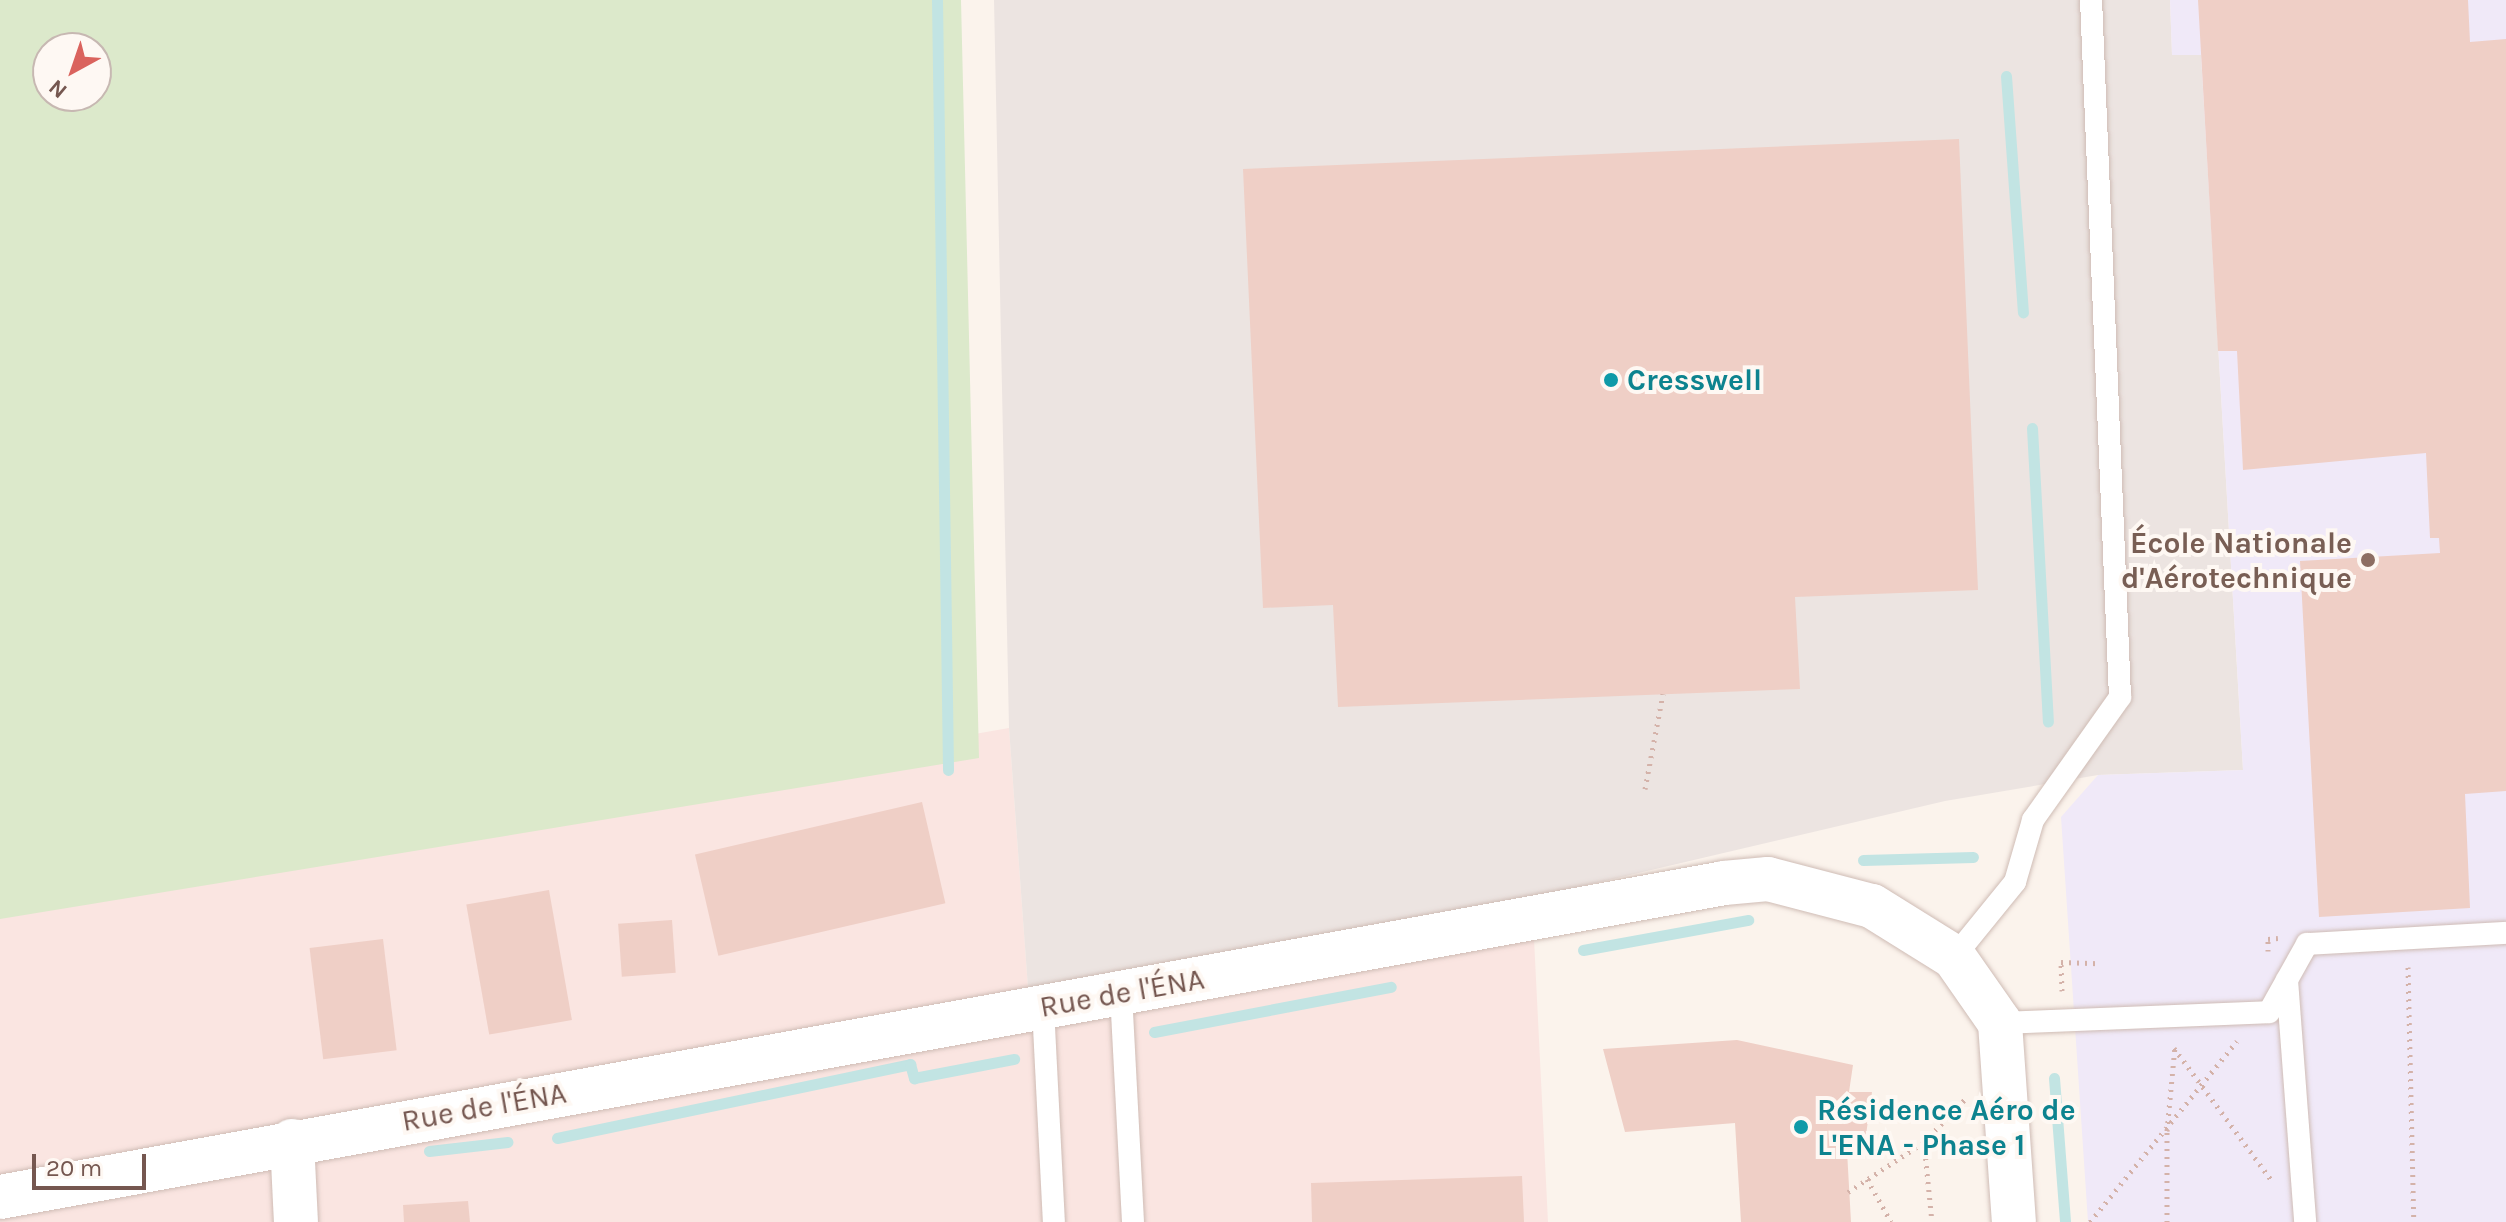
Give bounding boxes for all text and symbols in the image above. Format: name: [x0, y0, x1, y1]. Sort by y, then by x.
north arrow: [32, 32, 112, 112]
text: N: [43, 74, 72, 104]
place label: Cresswell: [1627, 362, 1762, 398]
marker: Cresswell: [1602, 371, 1620, 389]
place label: École Nationale d'Aérotechnique: [2121, 525, 2352, 596]
marker: École Nationale d'Aérotechnique: [2359, 551, 2377, 569]
street label: Rue de l'ÉNA: [1037, 961, 1207, 1025]
street label: Rue de l'ÉNA: [399, 1075, 569, 1139]
place label: Résidence Aéro de L'ENA - Phase 1: [1817, 1092, 2076, 1162]
marker: Résidence Aéro de L'ENA - Phase 1: [1792, 1118, 1810, 1136]
scale bar: [36, 1138, 150, 1188]
text: 20 m: [46, 1154, 102, 1182]

